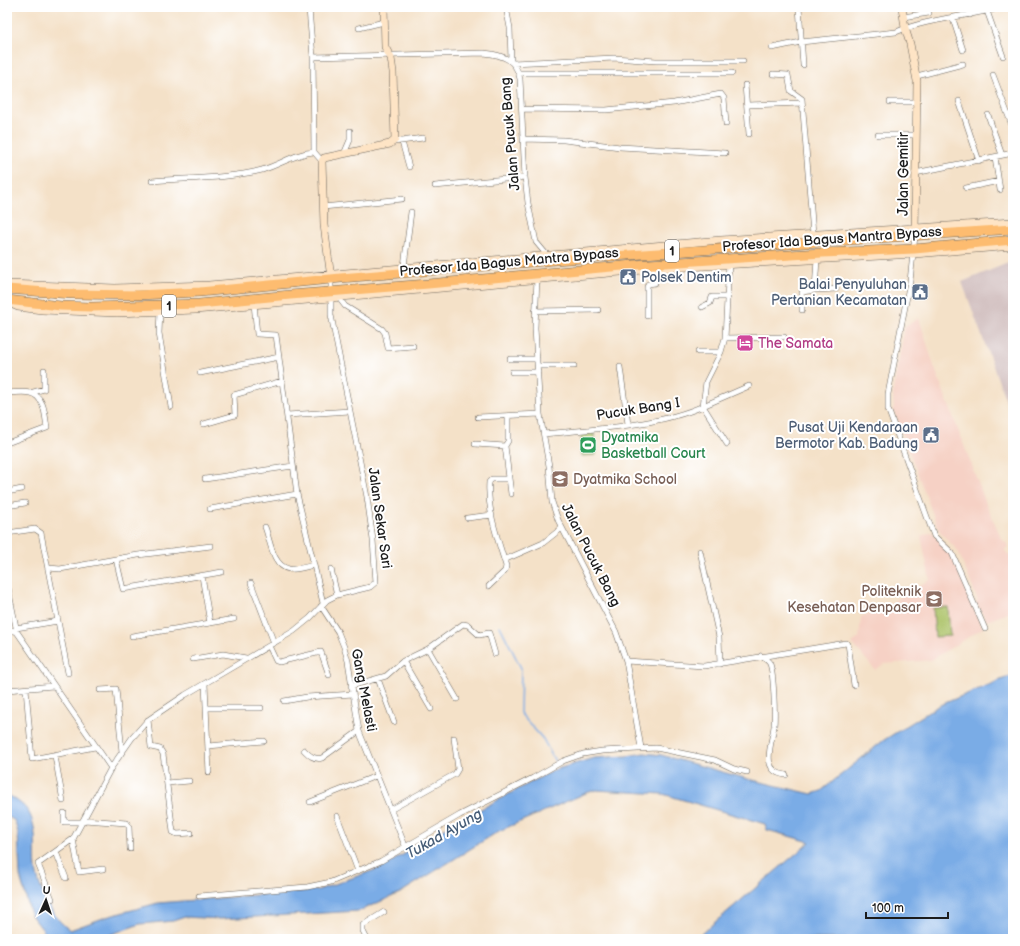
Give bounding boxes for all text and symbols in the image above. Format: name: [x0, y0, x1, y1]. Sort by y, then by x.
street label: Jalan Pucuk Bang: [497, 77, 523, 191]
street label: Jalan Gemitir: [895, 131, 912, 216]
street label: Profesor Ida Bagus Mantra Bypass: [722, 223, 942, 255]
road number: 1: [665, 240, 679, 262]
street label: Profesor Ida Bagus Mantra Bypass: [399, 244, 619, 280]
public building icon: Polsek Dentim: [618, 267, 638, 287]
place label: Polsek Dentim: [641, 269, 732, 286]
place label: Balai Penyuluhan Pertanian Kecamatan: [771, 276, 907, 309]
public building icon: Balai Penyuluhan Pertanian Kecamatan: [910, 282, 930, 302]
road number: 1: [162, 295, 176, 317]
hotel icon: The Samata: [735, 333, 755, 353]
place label: The Samata: [758, 335, 833, 352]
street label: Pucuk Bang I: [595, 394, 681, 424]
place label: Pusat Uji Kendaraan Bermotor Kab. Badung: [775, 419, 918, 452]
public building icon: Pusat Uji Kendaraan Bermotor Kab. Badung: [921, 425, 941, 445]
place label: Dyatmika Basketball Court: [601, 429, 706, 462]
sports icon: Dyatmika Basketball Court: [578, 435, 598, 455]
street label: Jalan Sekar Sari: [364, 466, 396, 570]
school or university icon: Dyatmika School: [550, 469, 570, 489]
place label: Dyatmika School: [573, 471, 677, 488]
street label: Jalan Pucuk Bang: [558, 501, 624, 609]
place label: Politeknik Kesehatan Denpasar: [787, 583, 922, 616]
school or university icon: Politeknik Kesehatan Denpasar: [924, 589, 944, 609]
street label: Gang Melasti: [348, 647, 380, 733]
water label: Tukad Ayung: [403, 804, 486, 863]
north arrow: [26, 880, 66, 920]
text: U: [42, 884, 51, 897]
scale bar: [866, 894, 948, 920]
text: 100 m: [872, 901, 904, 916]

